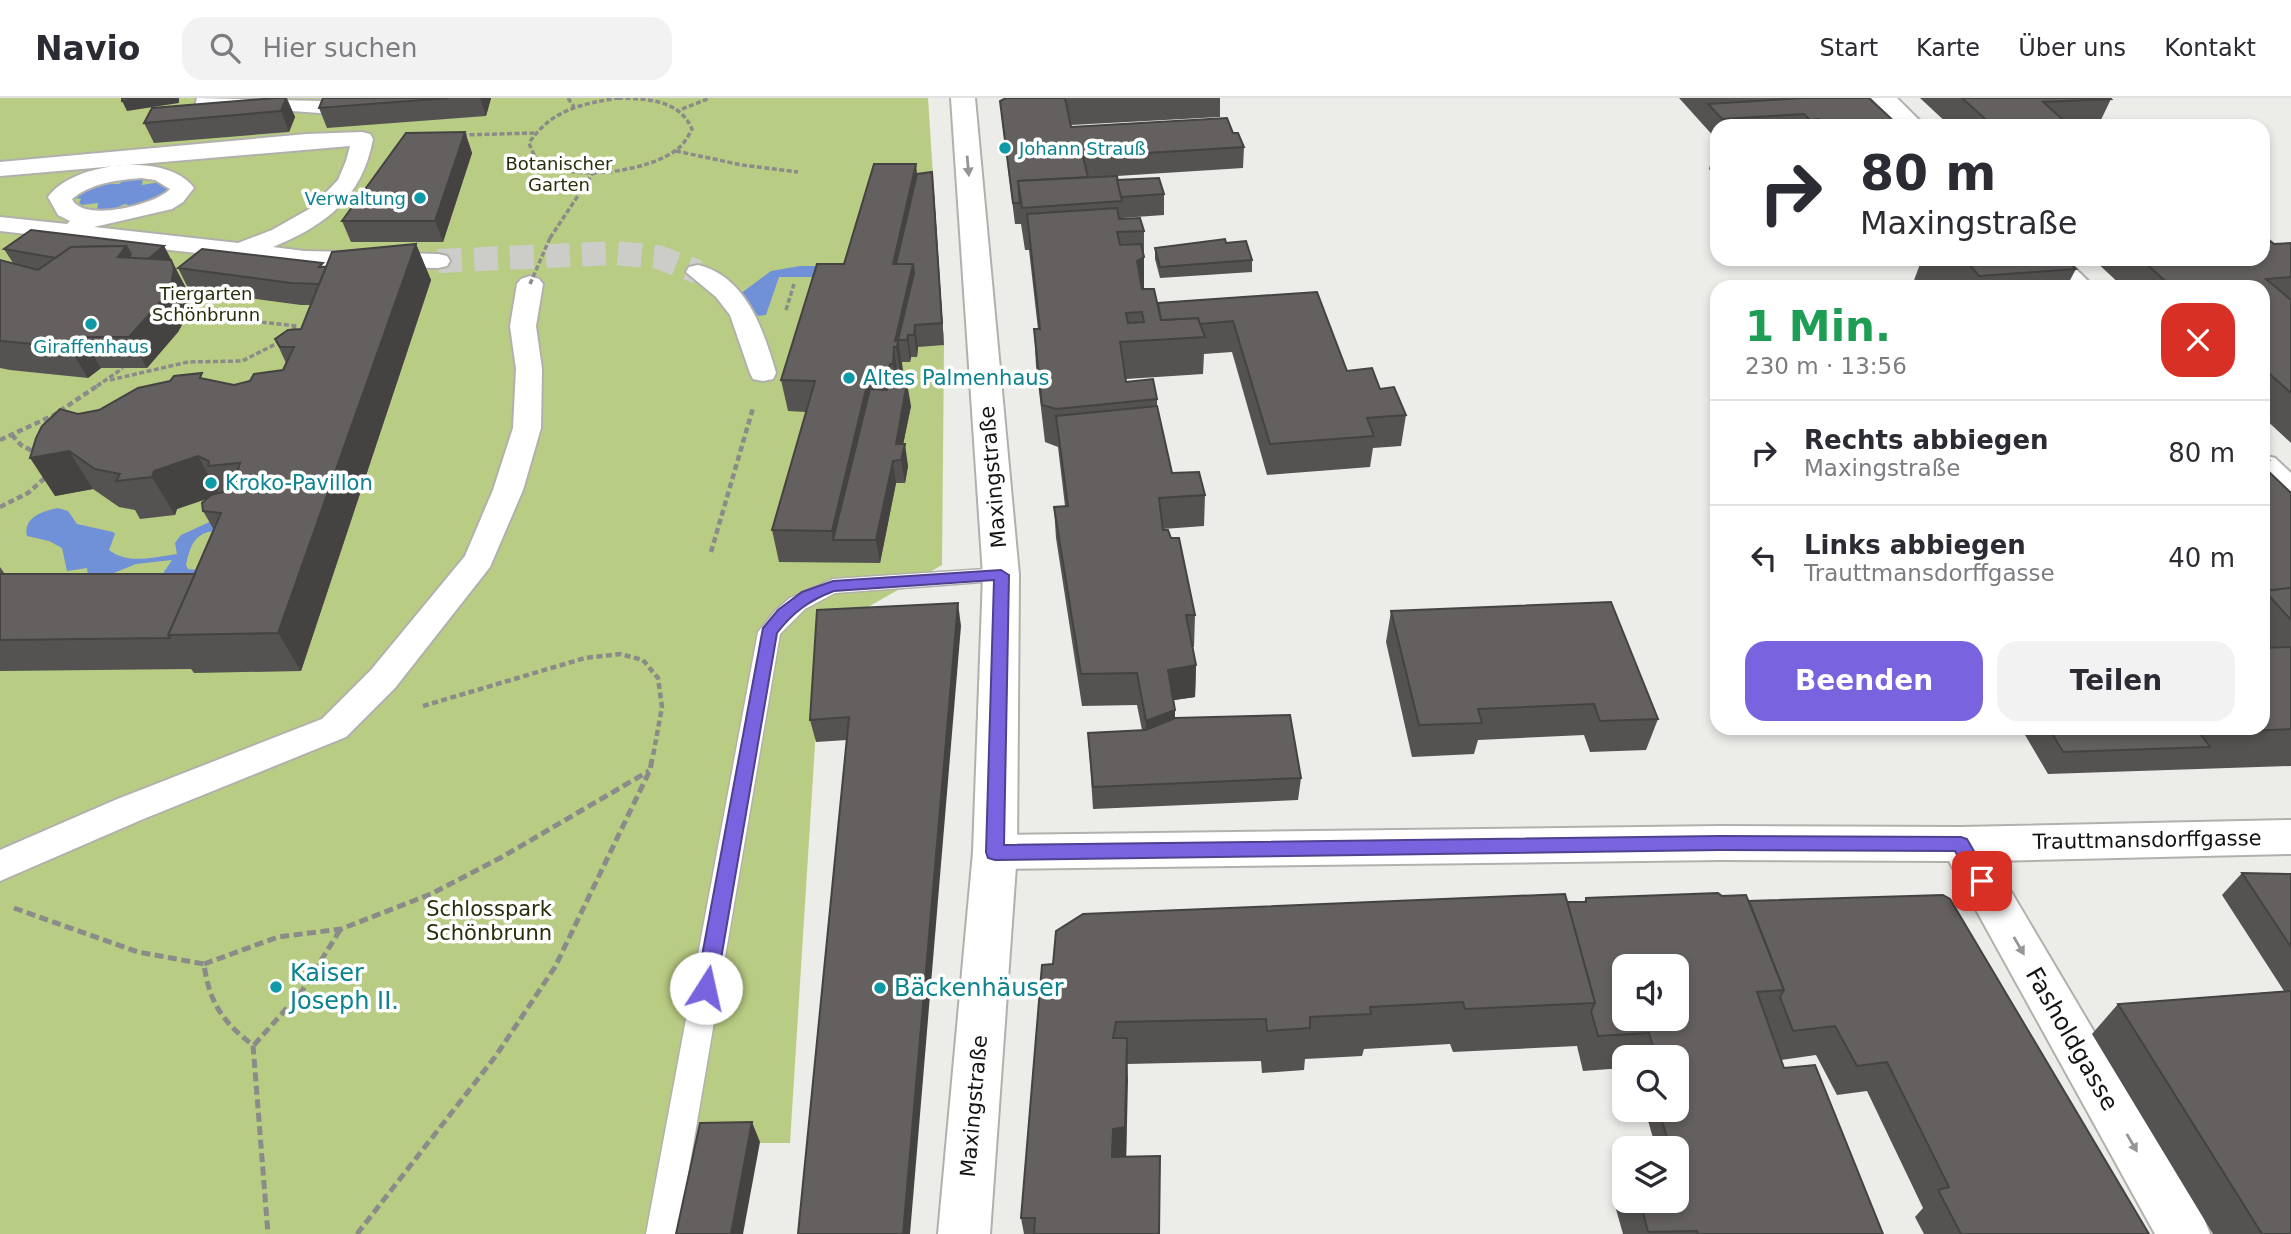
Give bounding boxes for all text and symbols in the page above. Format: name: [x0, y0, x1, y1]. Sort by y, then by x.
search box: [182, 17, 672, 80]
text: Navio: [35, 29, 140, 68]
icon: search: [206, 29, 244, 67]
text: Hier suchen: [262, 33, 417, 63]
text: Start: [1819, 34, 1878, 62]
text: Karte: [1916, 34, 1980, 62]
text: Über uns: [2018, 34, 2126, 62]
text: Kontakt: [2164, 34, 2256, 62]
place label: Johann Strauß: [1018, 138, 1146, 159]
marker: Johann Strauß: [997, 140, 1013, 156]
text: 80 m: [1860, 145, 1996, 202]
icon: right: [1745, 147, 1836, 238]
park label: Botanischer Garten: [505, 153, 613, 195]
one-way arrow: [963, 155, 974, 177]
place label: Verwaltung: [305, 188, 406, 209]
marker: Verwaltung: [412, 190, 428, 206]
text: Maxingstraße: [1860, 204, 2077, 242]
park label: Tiergarten Schönbrunn: [152, 283, 260, 325]
text: 1 Min.: [1745, 302, 1891, 351]
button: close: [2161, 303, 2235, 377]
marker: Giraffenhaus: [83, 316, 99, 332]
place label: Giraffenhaus: [33, 336, 149, 357]
text: 230 m · 13:56: [1745, 353, 1907, 379]
place label: Altes Palmenhaus: [863, 366, 1050, 390]
marker: Altes Palmenhaus: [841, 370, 857, 386]
street label: Maxingstraße: [975, 405, 1011, 549]
text: Rechts abbiegen: [1804, 425, 2049, 455]
icon: right: [1745, 434, 1783, 472]
text: 80 m: [2168, 438, 2235, 468]
text: Maxingstraße: [1804, 455, 1960, 481]
place label: Kroko-Pavillon: [225, 471, 373, 495]
marker: Kroko-Pavillon: [203, 475, 219, 491]
text: Links abbiegen: [1804, 530, 2026, 560]
icon: left: [1745, 539, 1783, 577]
text: 40 m: [2168, 543, 2235, 573]
text: Trauttmansdorffgasse: [1804, 560, 2055, 586]
button: Beenden: [1745, 641, 1983, 721]
button: Teilen: [1997, 641, 2235, 721]
street label: Trauttmansdorffgasse: [2031, 826, 2262, 854]
pin: [1952, 851, 2012, 911]
icon: arrive: [1963, 862, 2001, 900]
park label: Schlosspark Schönbrunn: [426, 897, 553, 945]
one-way arrow: [2013, 936, 2025, 955]
position arrow: [669, 951, 743, 1025]
map controls: [1612, 954, 1689, 1213]
button: sound: [1612, 954, 1689, 1031]
place label: Kaiser Joseph II.: [288, 959, 399, 1015]
street label: Fasholdgasse: [2020, 963, 2124, 1115]
place label: Bäckenhäuser: [894, 974, 1064, 1002]
marker: Kaiser Joseph II.: [268, 979, 284, 995]
marker: Bäckenhäuser: [872, 980, 888, 996]
street label: Maxingstraße: [956, 1034, 992, 1178]
button: search: [1612, 1045, 1689, 1122]
one-way arrow: [2126, 1133, 2138, 1153]
button: layers: [1612, 1136, 1689, 1213]

